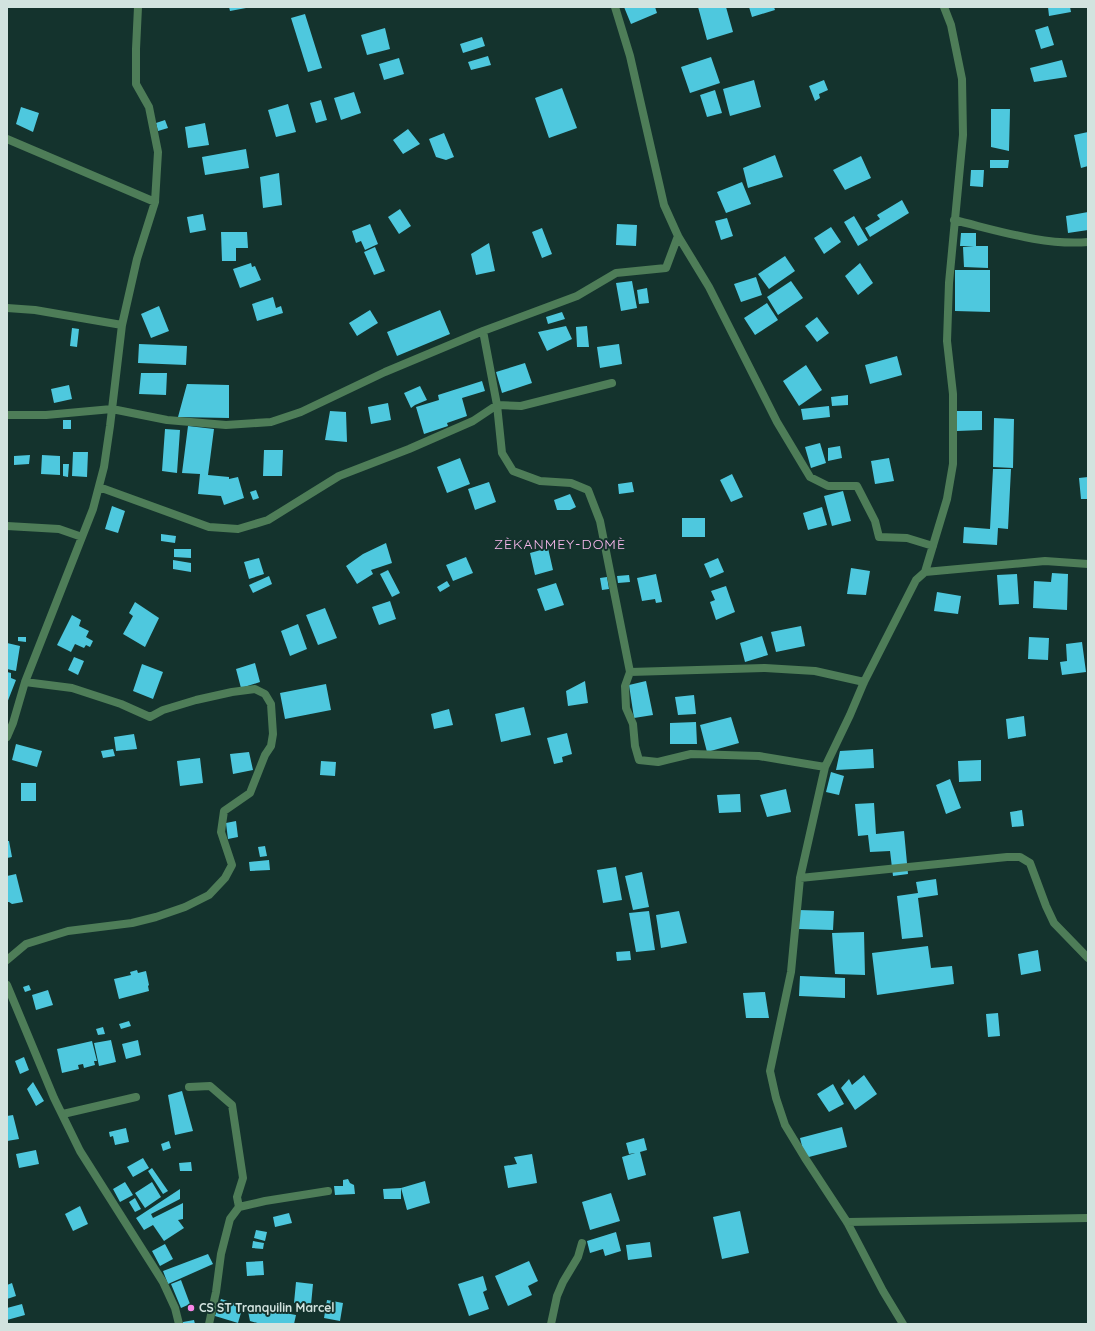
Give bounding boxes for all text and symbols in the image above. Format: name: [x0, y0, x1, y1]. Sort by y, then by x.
district label: ZÈKANMEY-DOMÈ: [494, 535, 626, 553]
place label: CS ST Tranquilin Marcel: [199, 1300, 335, 1315]
marker: CS ST Tranquilin Marcel: [186, 1303, 196, 1313]

